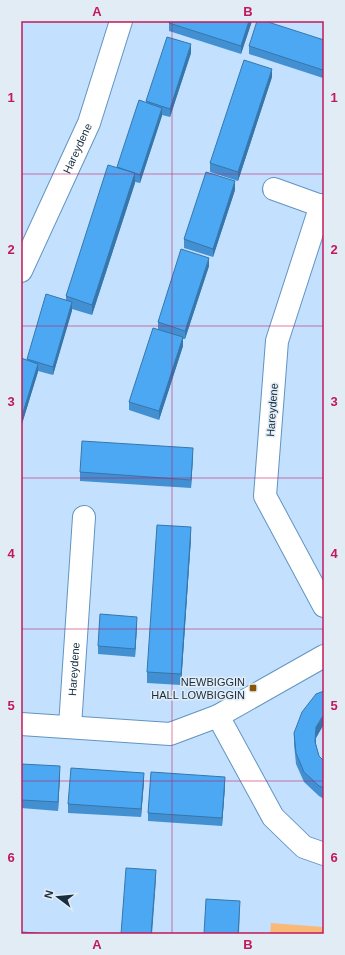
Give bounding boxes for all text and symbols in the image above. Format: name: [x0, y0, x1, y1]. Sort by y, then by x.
text: A: [92, 4, 102, 19]
text: B: [243, 4, 253, 19]
text: 1: [7, 90, 15, 105]
text: 1: [330, 90, 338, 105]
street label: Hareydene: [61, 121, 94, 175]
text: 2: [7, 242, 15, 257]
text: 2: [330, 242, 338, 257]
street label: Hareydene: [264, 383, 280, 437]
text: 3: [7, 394, 15, 409]
text: 3: [330, 394, 338, 409]
text: 4: [7, 546, 15, 561]
text: 4: [330, 546, 338, 561]
street label: Hareydene: [66, 642, 82, 696]
place label: NEWBIGGIN HALL LOWBIGGIN: [151, 676, 245, 701]
marker: NEWBIGGIN HALL LOWBIGGIN: [248, 683, 258, 693]
text: 5: [7, 698, 15, 713]
text: 5: [330, 698, 338, 713]
text: 6: [7, 850, 15, 865]
text: 6: [330, 850, 338, 865]
north arrow: [38, 877, 78, 917]
text: N: [42, 889, 55, 900]
text: A: [92, 937, 102, 952]
text: B: [243, 937, 253, 952]

